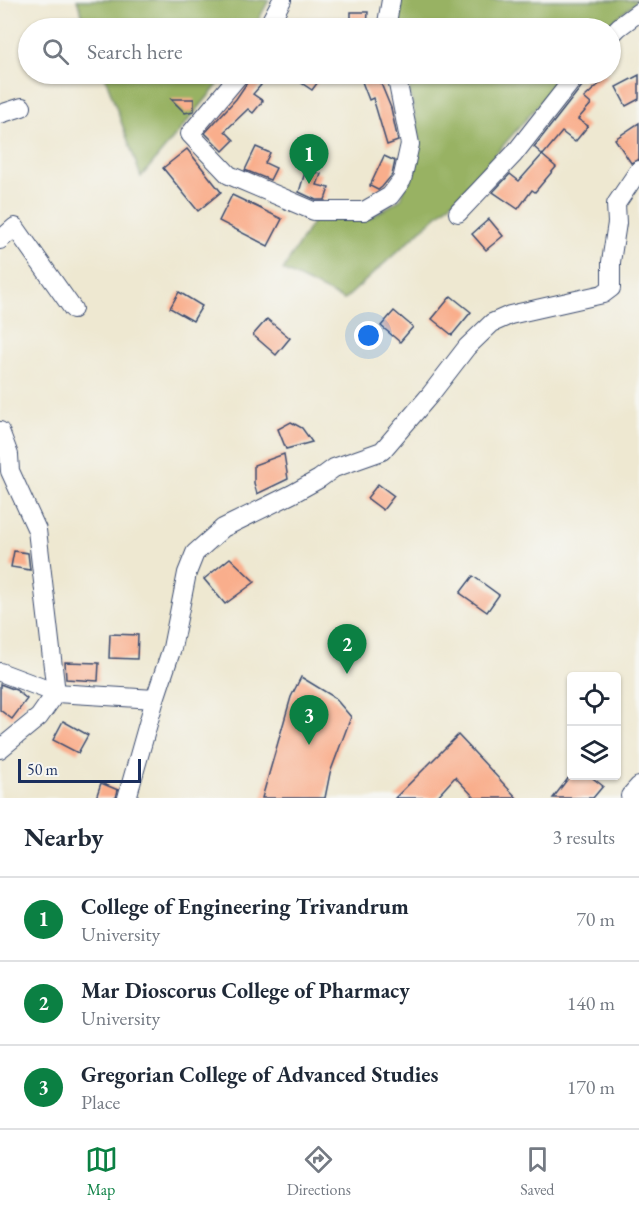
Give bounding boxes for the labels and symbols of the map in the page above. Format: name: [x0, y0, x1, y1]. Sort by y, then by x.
pin: 1: [290, 134, 328, 184]
your location: [354, 321, 383, 350]
pin: 2: [328, 624, 366, 674]
pin: 3: [290, 696, 328, 745]
scale bar: [18, 756, 141, 784]

